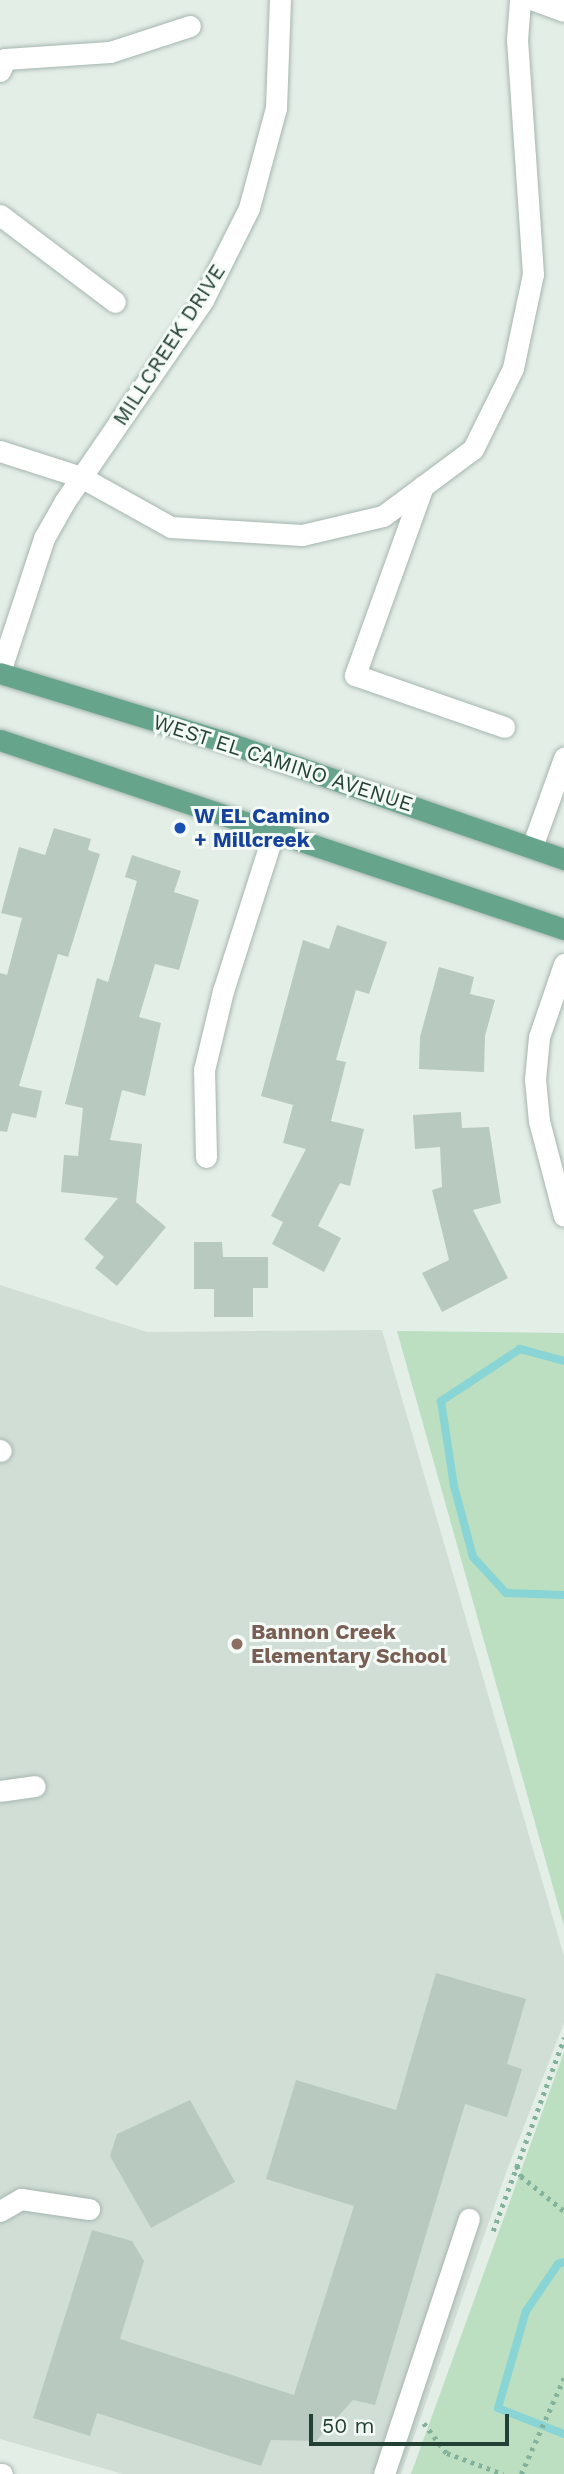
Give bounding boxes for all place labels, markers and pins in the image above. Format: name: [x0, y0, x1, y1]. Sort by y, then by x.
place label: W EL Camino + Millcreek: [194, 803, 331, 853]
marker: W EL Camino + Millcreek: [172, 820, 188, 836]
place label: Bannon Creek Elementary School: [251, 1619, 447, 1669]
marker: Bannon Creek Elementary School: [229, 1636, 245, 1652]

